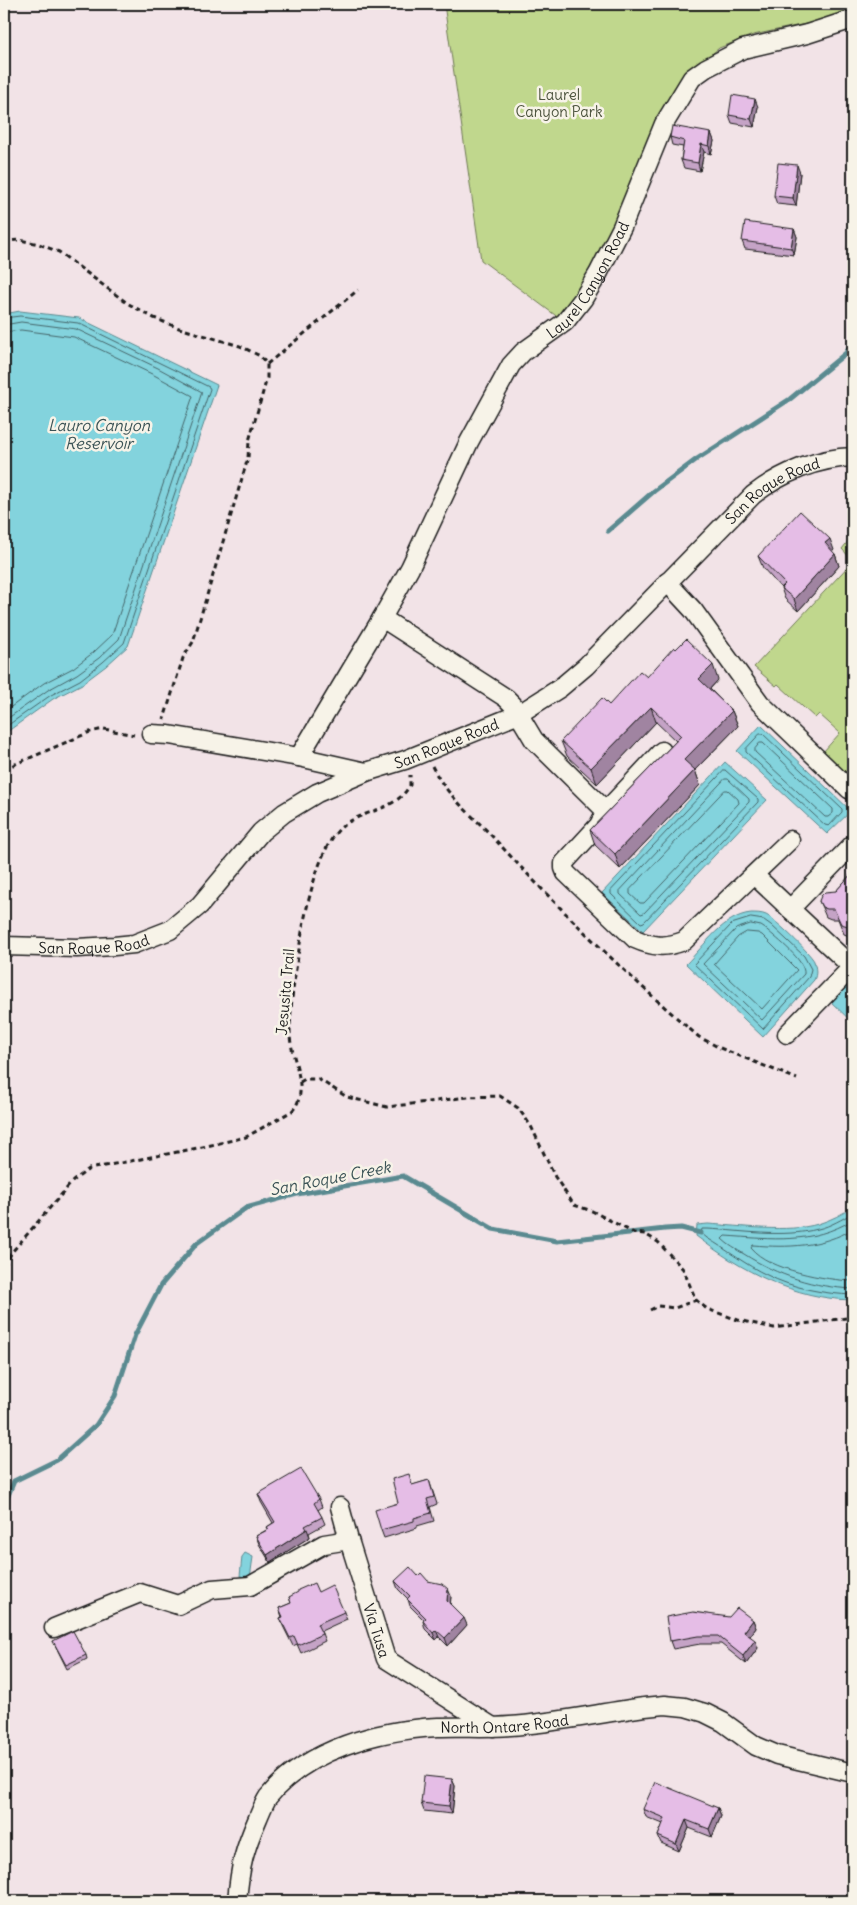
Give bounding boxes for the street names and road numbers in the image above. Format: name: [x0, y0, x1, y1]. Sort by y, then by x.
street label: Laurel Canyon Road: [542, 218, 633, 342]
street label: San Roque Road: [721, 453, 822, 528]
street label: San Roque Road: [392, 714, 501, 772]
street label: San Roque Road: [38, 930, 152, 958]
street label: Jesusita Trail: [272, 948, 298, 1036]
street label: Via Tusa: [360, 1601, 395, 1660]
street label: North Ontare Road: [440, 1710, 570, 1736]

